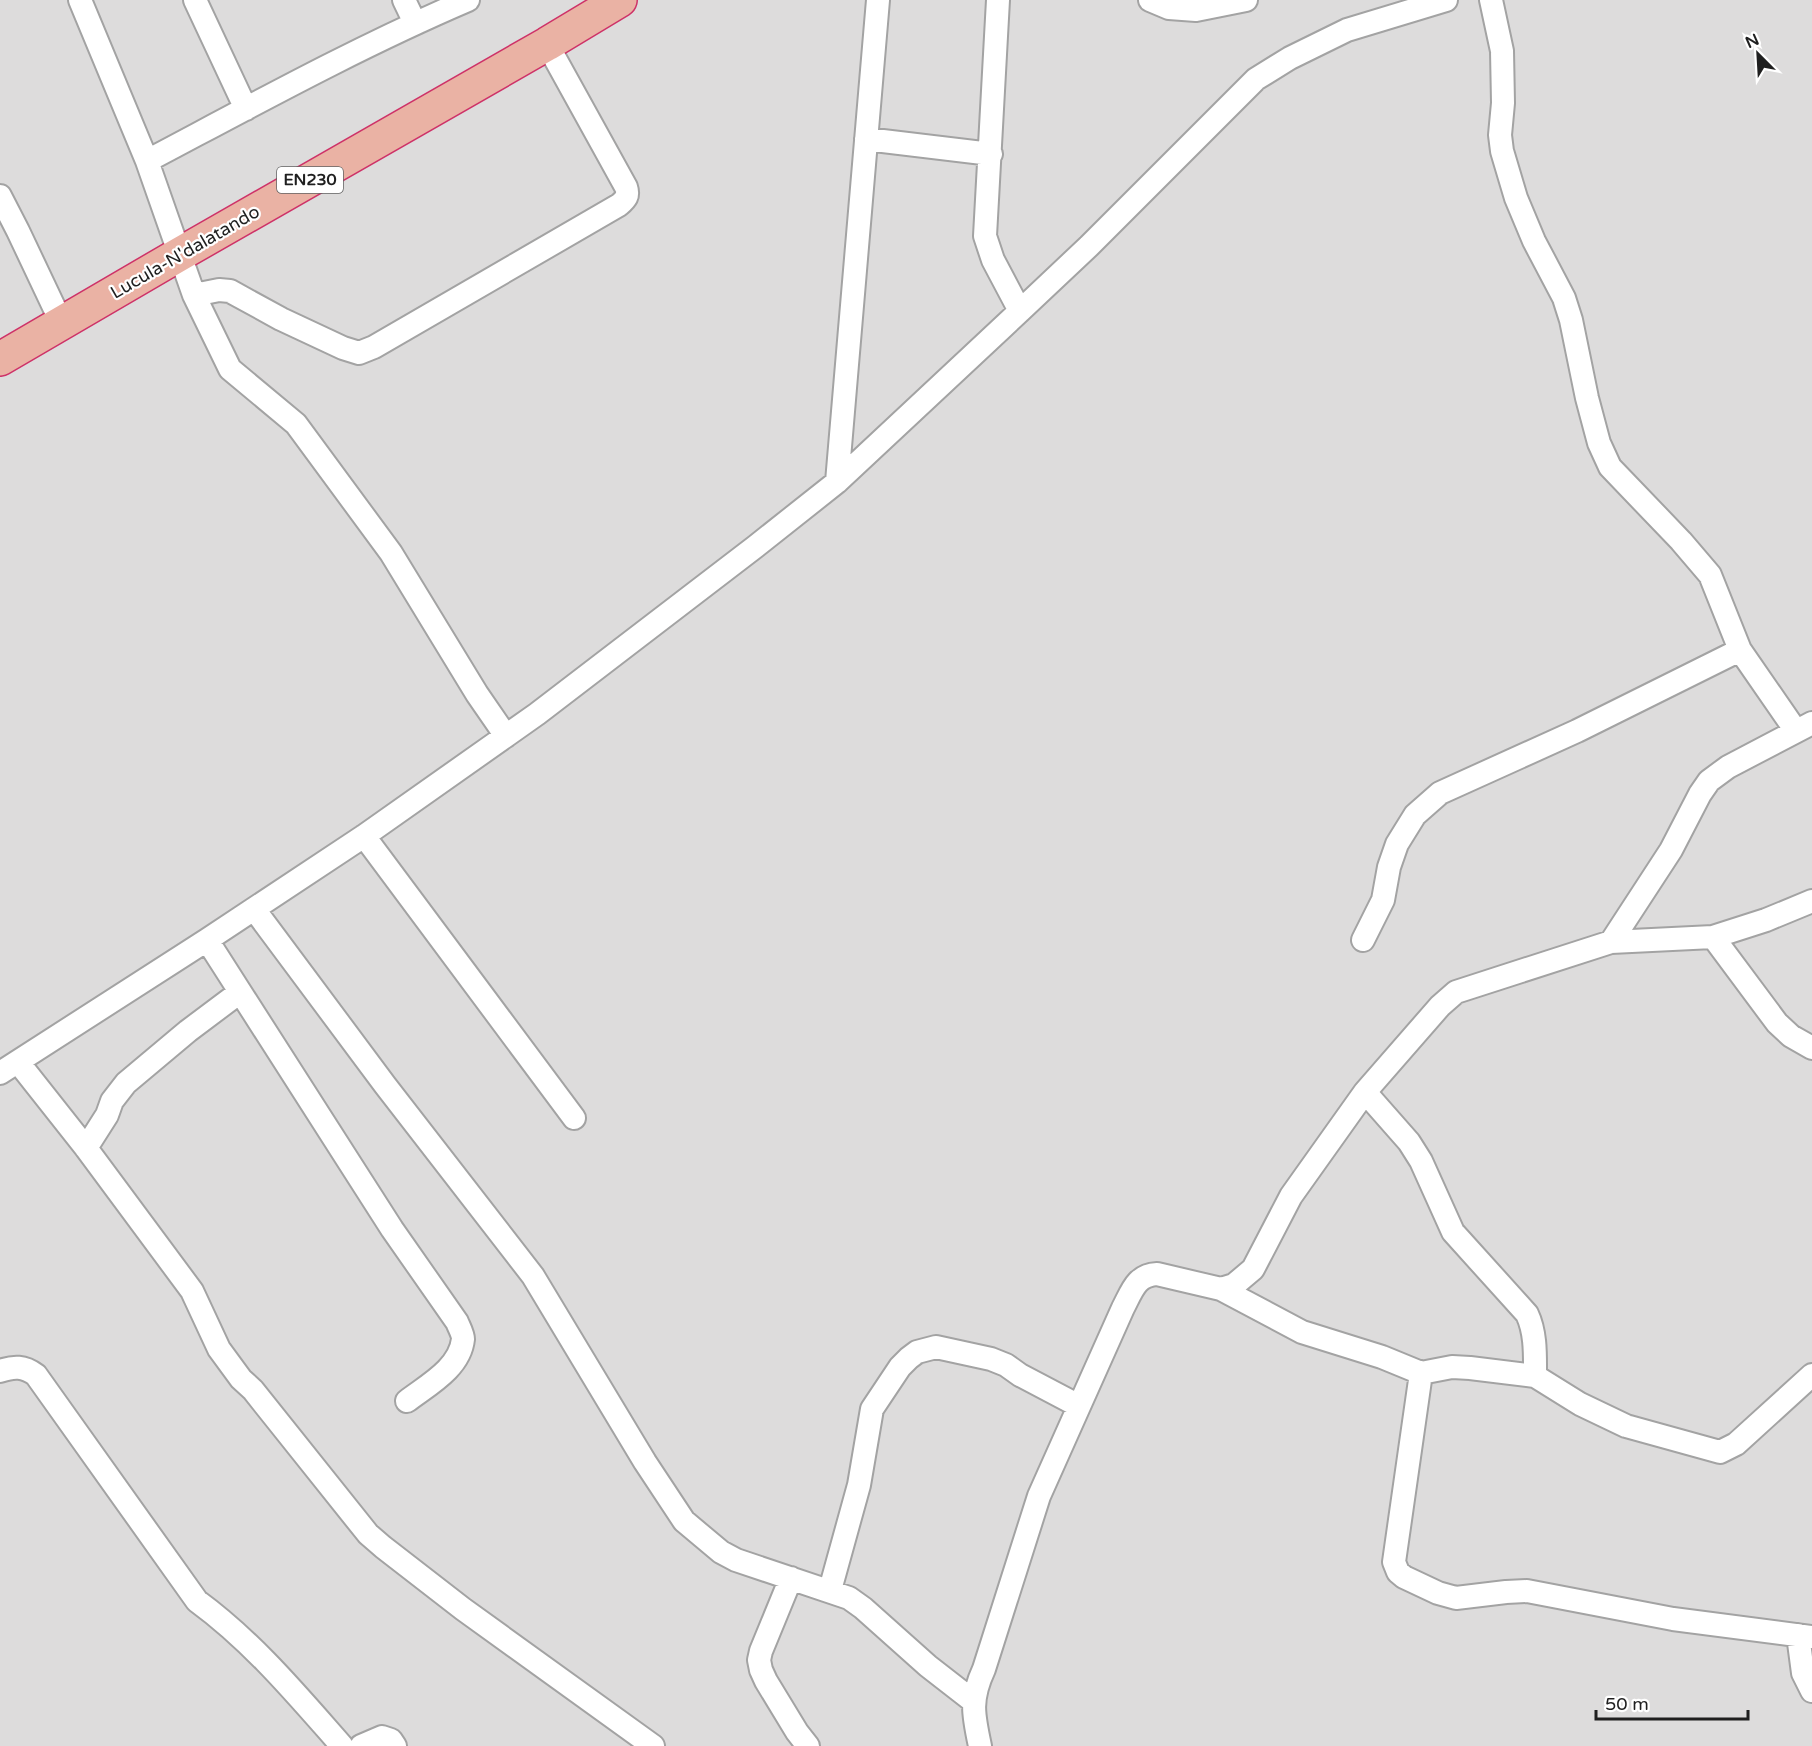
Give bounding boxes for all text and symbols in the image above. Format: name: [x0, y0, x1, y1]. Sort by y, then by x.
north arrow: [1728, 24, 1788, 84]
text: N: [1742, 29, 1762, 53]
road number: EN230: [277, 167, 343, 193]
street label: Lucula-N'dalatando: [107, 200, 263, 304]
scale bar: [1596, 1683, 1748, 1721]
text: 50 m: [1605, 1693, 1649, 1715]

